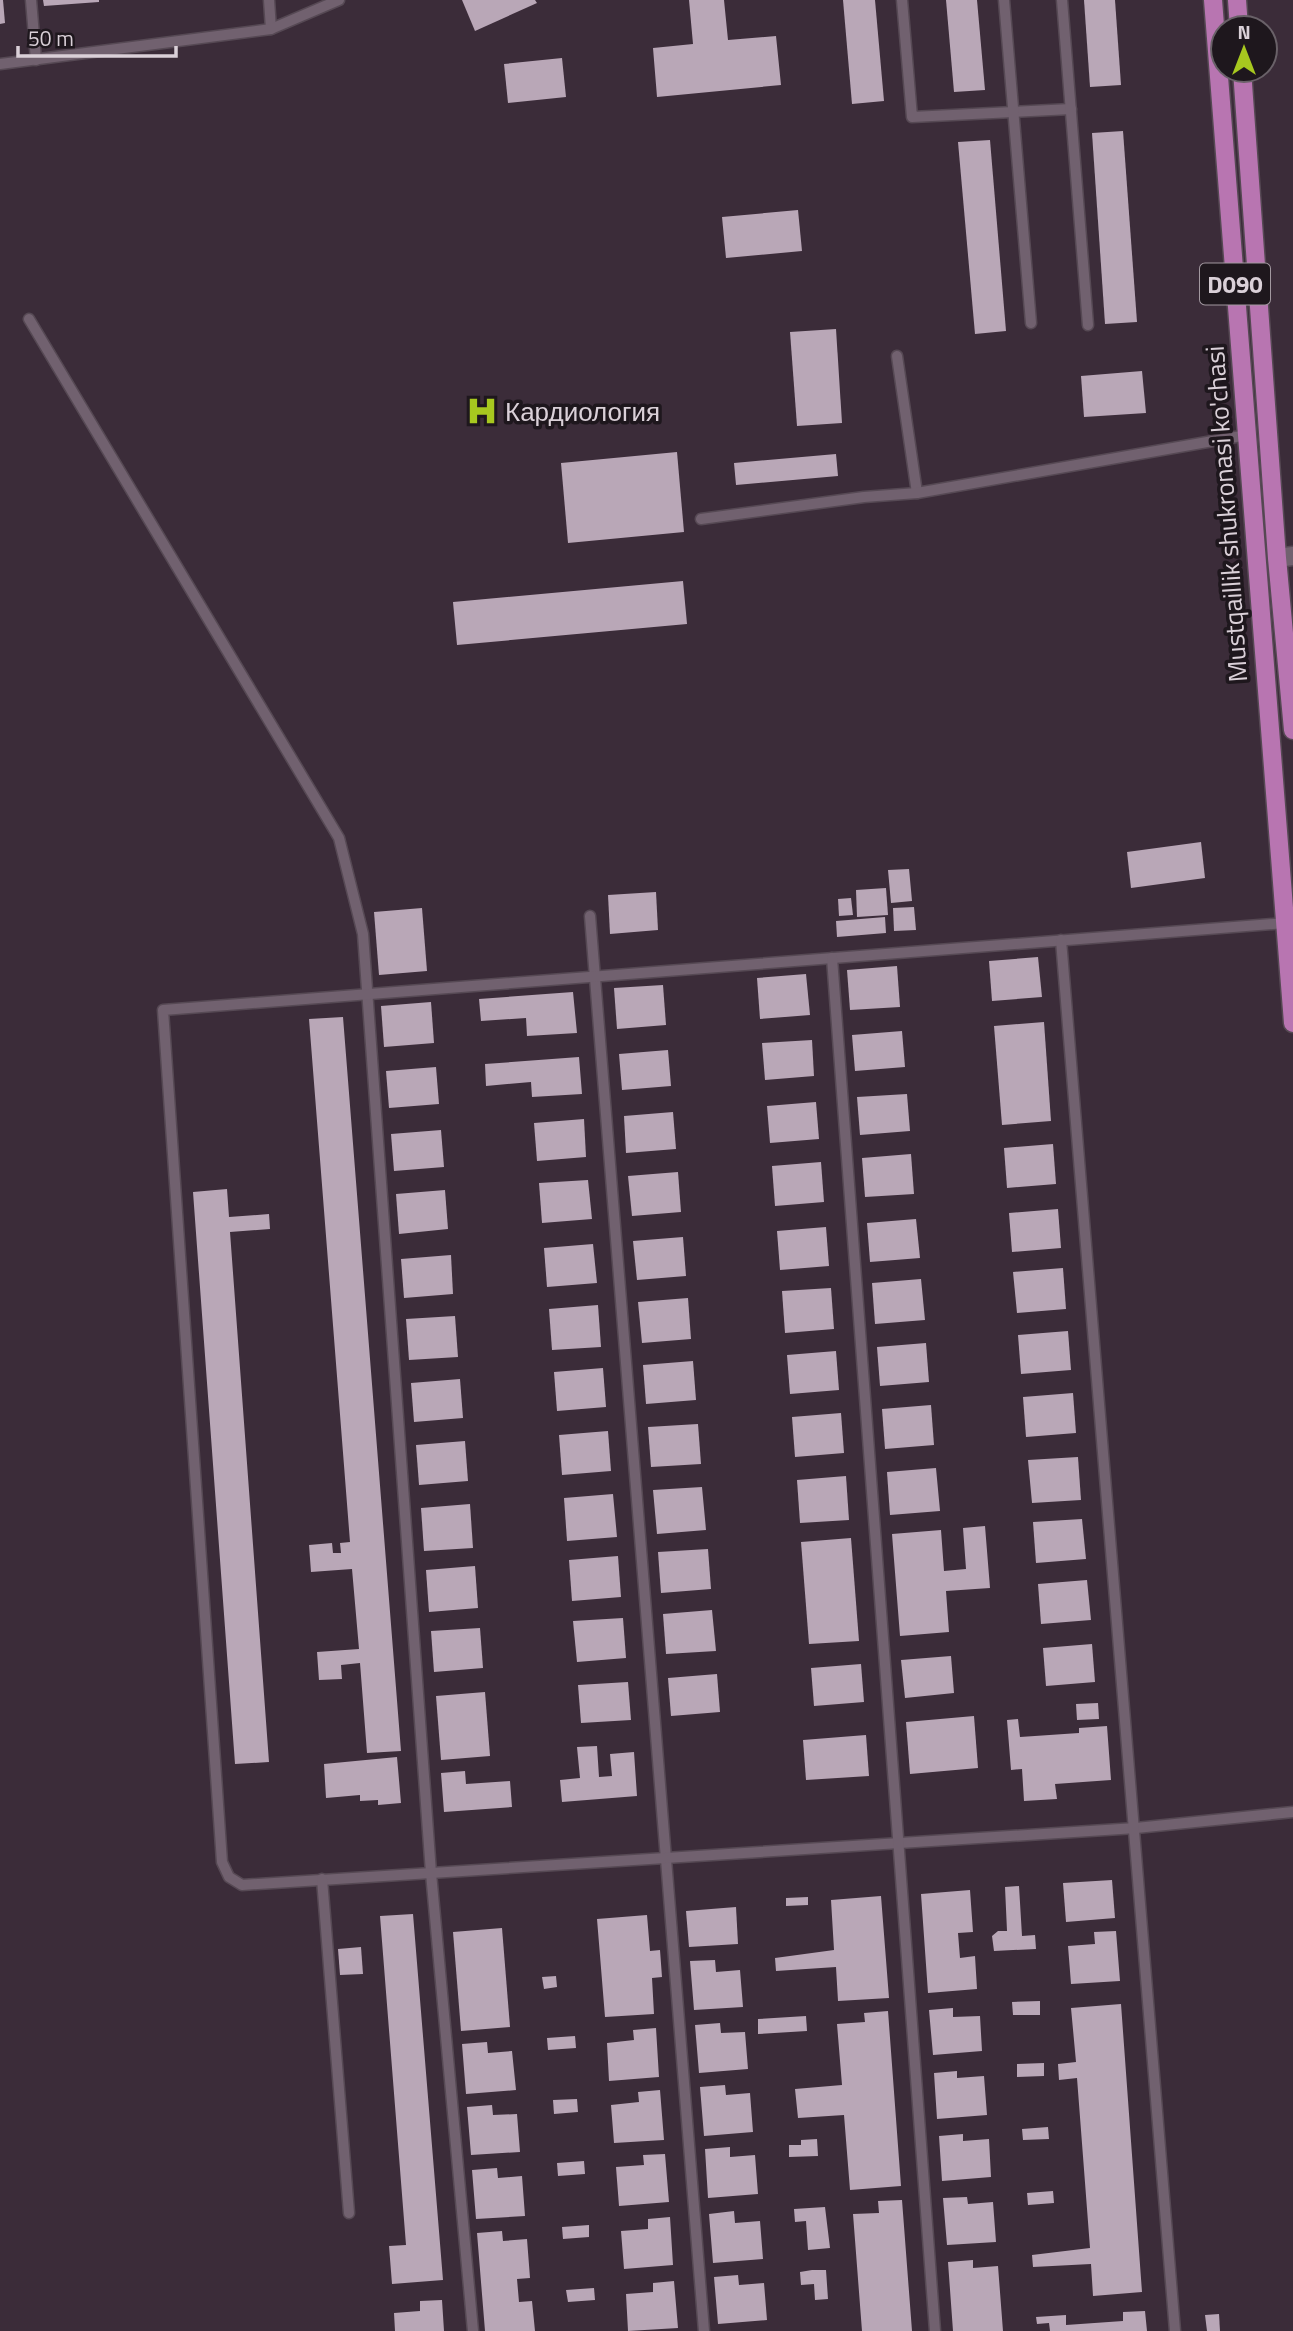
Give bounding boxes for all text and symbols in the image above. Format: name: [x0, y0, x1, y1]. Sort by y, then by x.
scale bar: [18, 14, 175, 58]
north arrow: [1209, 14, 1279, 84]
text: N: [1237, 17, 1251, 46]
text: 50 m: [28, 22, 74, 54]
road number: D090: [1200, 264, 1270, 304]
street label: Mustqaillik shukronasi ko'chasi: [1195, 345, 1257, 683]
place label: Кардиология: [505, 392, 660, 431]
hospital icon: Кардиология: [465, 394, 499, 428]

